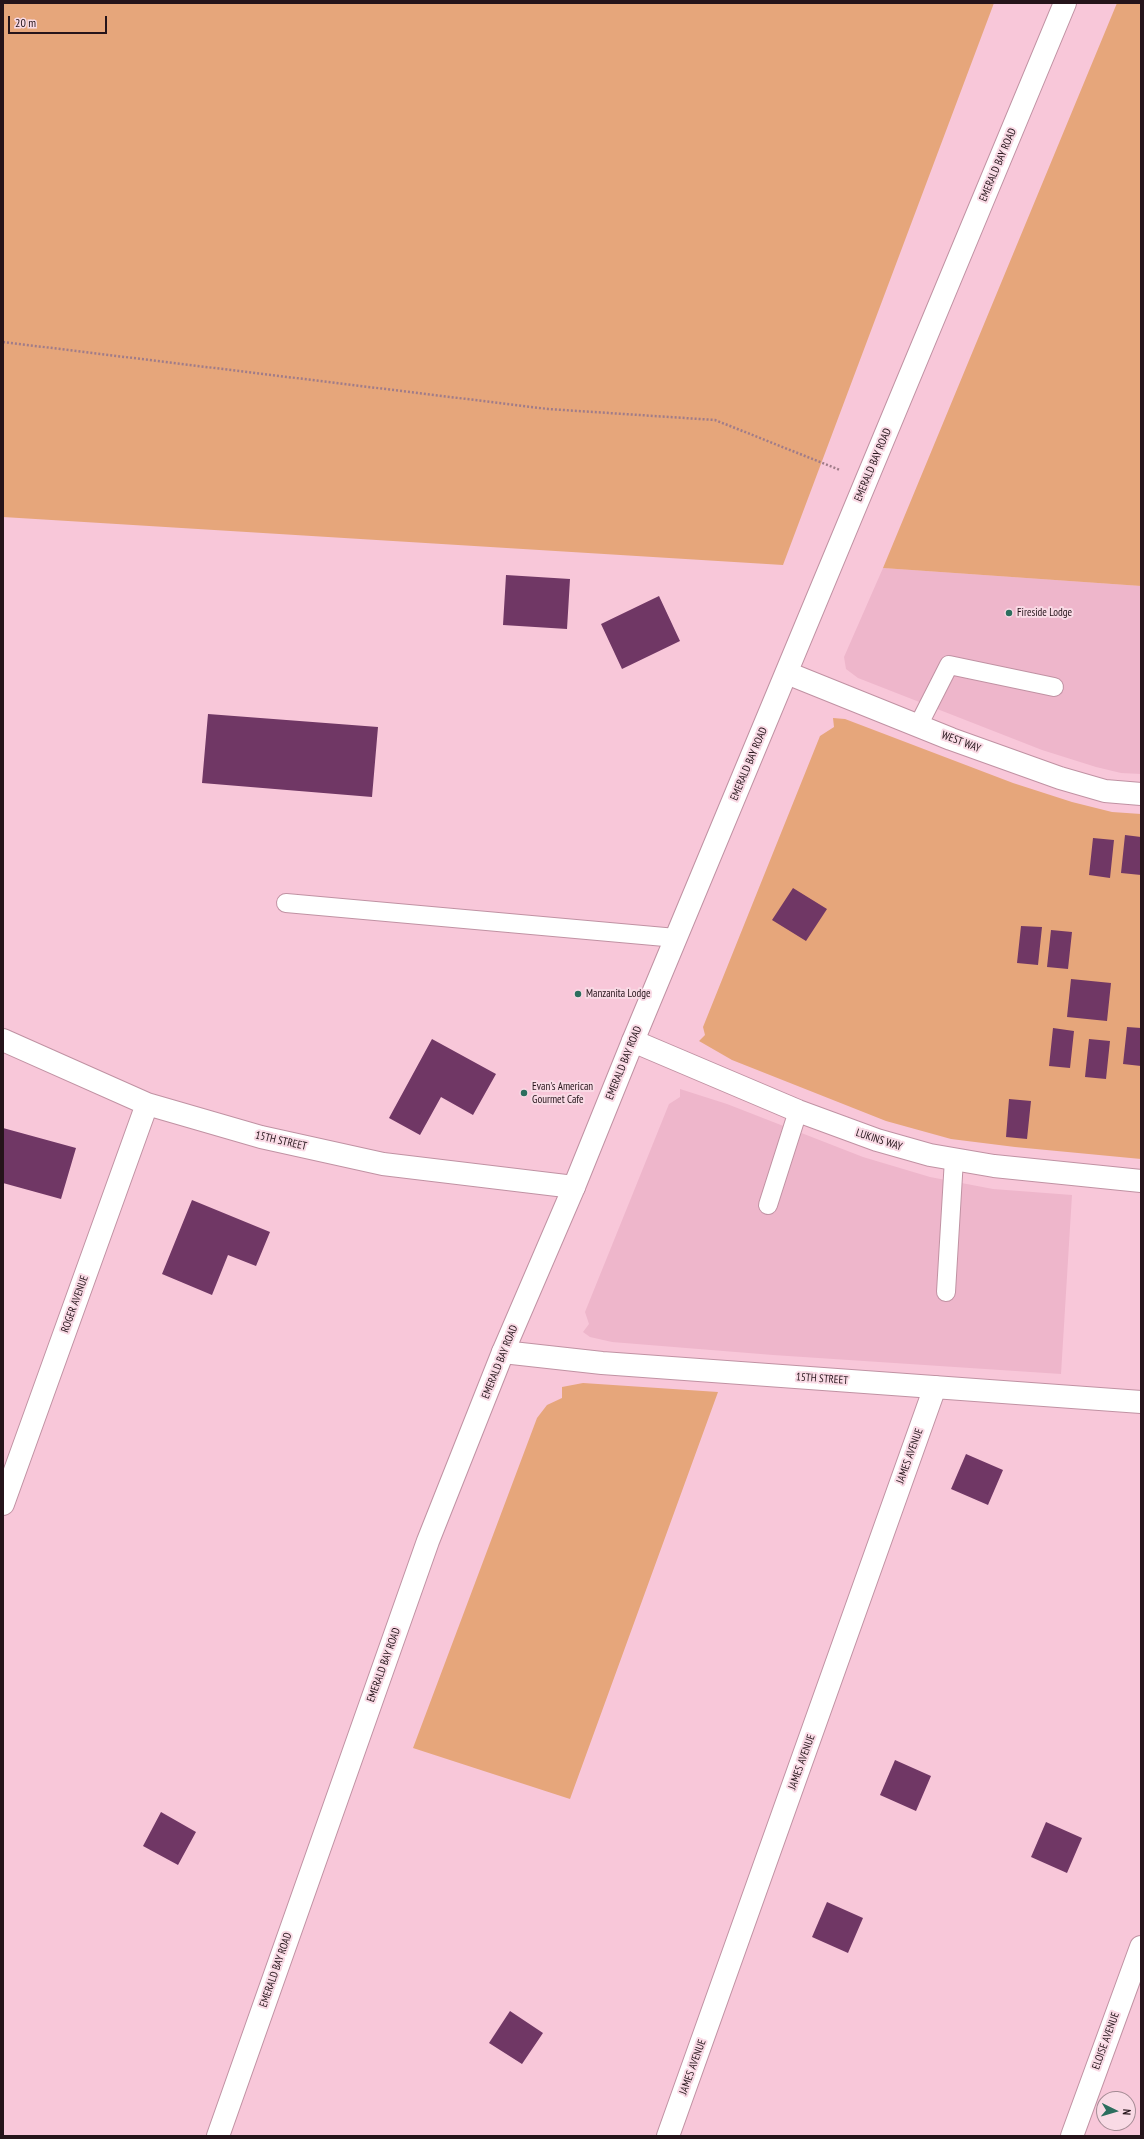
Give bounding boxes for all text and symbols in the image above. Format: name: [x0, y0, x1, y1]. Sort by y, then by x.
scale bar: [10, 8, 109, 34]
text: 20 m: [15, 15, 36, 30]
street label: EMERALD BAY ROAD: [977, 126, 1019, 204]
street label: EMERALD BAY ROAD: [852, 426, 894, 504]
place label: Fireside Lodge: [1017, 606, 1072, 620]
marker: Fireside Lodge: [1004, 608, 1014, 618]
street label: EMERALD BAY ROAD: [728, 725, 770, 803]
street label: WEST WAY: [940, 729, 982, 755]
place label: Manzanita Lodge: [586, 987, 650, 1001]
marker: Manzanita Lodge: [573, 989, 583, 999]
street label: EMERALD BAY ROAD: [603, 1024, 645, 1102]
place label: Evan's American Gourmet Cafe: [532, 1080, 593, 1106]
marker: Evan's American Gourmet Cafe: [519, 1088, 529, 1098]
street label: LUKINS WAY: [854, 1126, 904, 1154]
street label: 15TH STREET: [254, 1129, 308, 1153]
street label: ROGER AVENUE: [59, 1274, 91, 1334]
street label: EMERALD BAY ROAD: [479, 1323, 521, 1401]
street label: 15TH STREET: [795, 1371, 849, 1387]
street label: JAMES AVENUE: [894, 1427, 926, 1485]
street label: EMERALD BAY ROAD: [364, 1626, 404, 1704]
street label: JAMES AVENUE: [786, 1733, 818, 1791]
street label: EMERALD BAY ROAD: [257, 1931, 295, 2009]
street label: ELOISE AVENUE: [1090, 2011, 1122, 2071]
street label: JAMES AVENUE: [677, 2038, 709, 2096]
north arrow: [1096, 2091, 1136, 2131]
text: N: [1120, 2108, 1134, 2116]

